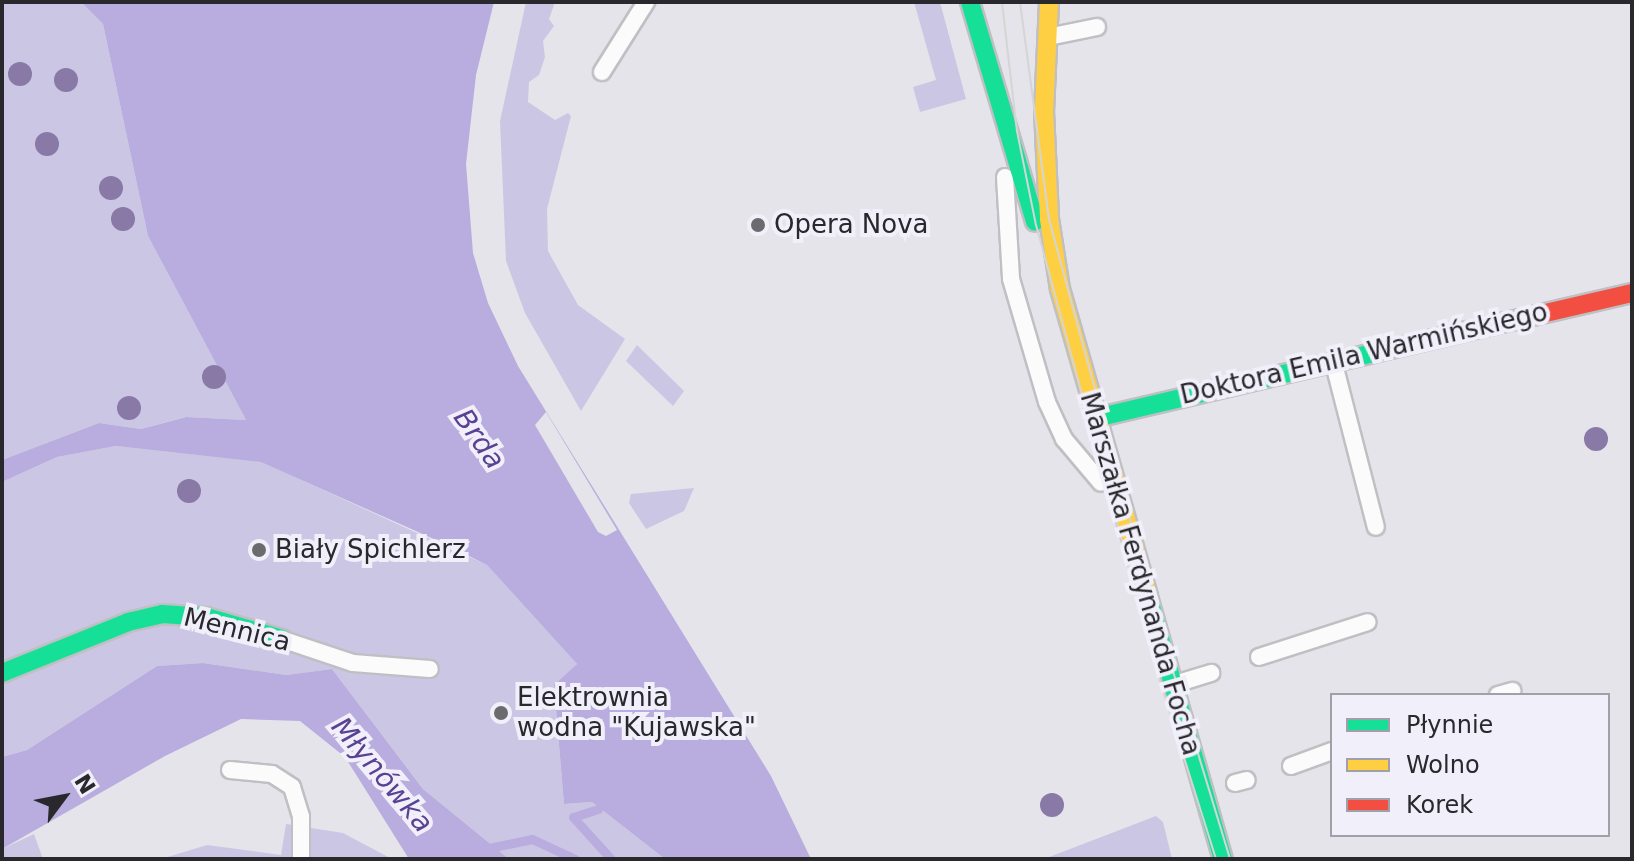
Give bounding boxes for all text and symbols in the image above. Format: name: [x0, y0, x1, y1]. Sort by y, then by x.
place label: Opera Nova: [774, 209, 929, 241]
marker: Opera Nova: [749, 216, 767, 234]
street label: Doktora Emila Warmińskiego: [1177, 297, 1551, 411]
street label: Marszałka Ferdynanda Focha: [1073, 389, 1207, 759]
water label: Brda: [446, 402, 512, 476]
place label: Biały Spichlerz: [275, 534, 466, 566]
marker: Biały Spichlerz: [250, 541, 268, 559]
street label: Mennica: [180, 602, 294, 658]
place label: Elektrownia wodna "Kujawska": [517, 682, 756, 744]
legend: [1330, 693, 1610, 837]
marker: Elektrownia wodna "Kujawska": [492, 704, 510, 722]
water label: Młynówka: [324, 711, 440, 839]
text: Płynnie: [1406, 711, 1493, 739]
text: Wolno: [1406, 751, 1480, 779]
north arrow: [24, 757, 104, 837]
text: N: [69, 770, 100, 798]
text: Korek: [1406, 791, 1473, 819]

